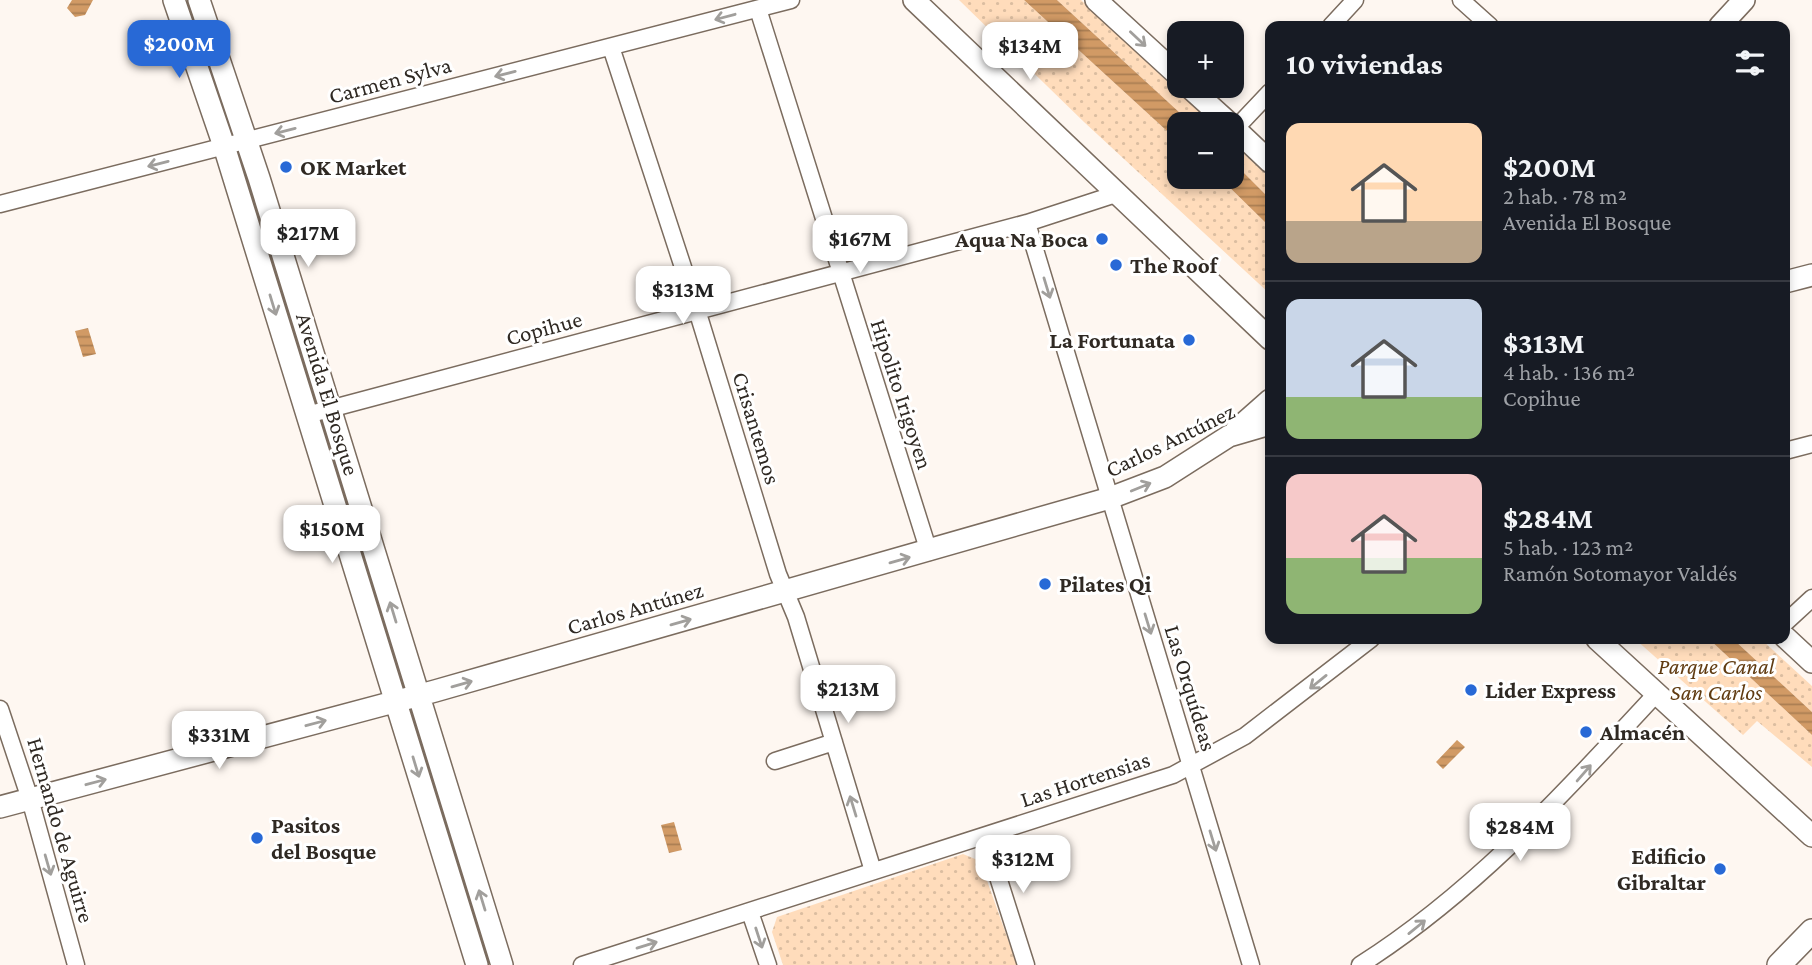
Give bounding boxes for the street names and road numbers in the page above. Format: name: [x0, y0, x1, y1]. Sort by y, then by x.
street label: Carmen Sylva: [326, 51, 454, 109]
street label: Copihue: [503, 305, 585, 351]
street label: Avenida El Bosque: [291, 310, 365, 478]
street label: Hipolito Irigoyen: [865, 316, 939, 472]
street label: Crisantemos: [728, 369, 786, 487]
street label: Carlos Antúnez: [1101, 397, 1239, 482]
street label: Carlos Antúnez: [564, 576, 706, 640]
street label: Las Orquídeas: [1159, 622, 1223, 754]
street label: Hernando de Aguirre: [22, 734, 100, 926]
street label: Las Hortensias: [1017, 746, 1153, 812]

